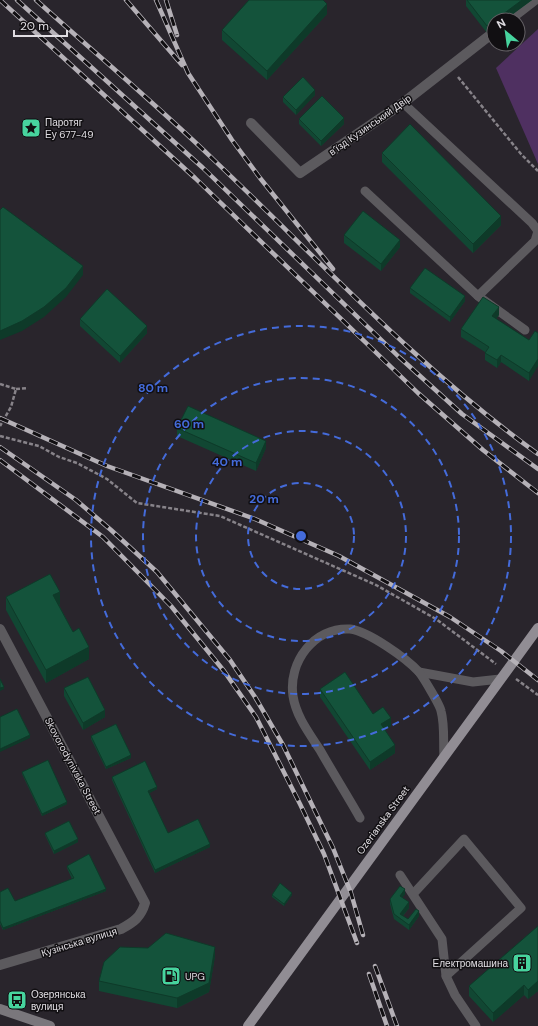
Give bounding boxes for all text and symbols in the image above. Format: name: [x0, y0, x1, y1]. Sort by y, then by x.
scale bar: [14, 12, 67, 38]
north arrow: [486, 12, 526, 52]
text: N: [494, 15, 508, 31]
text: 20 m: [20, 18, 49, 34]
street label: в’їзд Кузинський Двір: [326, 91, 414, 158]
place label: Паротяг Еу 677-49: [45, 116, 93, 141]
place icon: Паротяг Еу 677-49: [20, 117, 42, 139]
text: 80 m: [138, 380, 168, 396]
text: 60 m: [174, 416, 204, 432]
text: 40 m: [212, 454, 242, 470]
text: 20 m: [249, 491, 279, 507]
centre of rings: [294, 529, 308, 543]
street label: Skovorodynivska Street: [42, 715, 104, 817]
street label: Ozerianska Street: [354, 783, 412, 857]
street label: Кузінська вулиця: [40, 924, 118, 960]
building icon: Електромашина: [511, 952, 533, 974]
place label: Електромашина: [433, 957, 508, 970]
fuel station icon: UPG: [160, 965, 182, 987]
place label: UPG: [185, 970, 205, 983]
place label: Озерянська вулиця: [31, 988, 86, 1013]
bus stop icon: Озерянська вулиця: [6, 989, 28, 1011]

